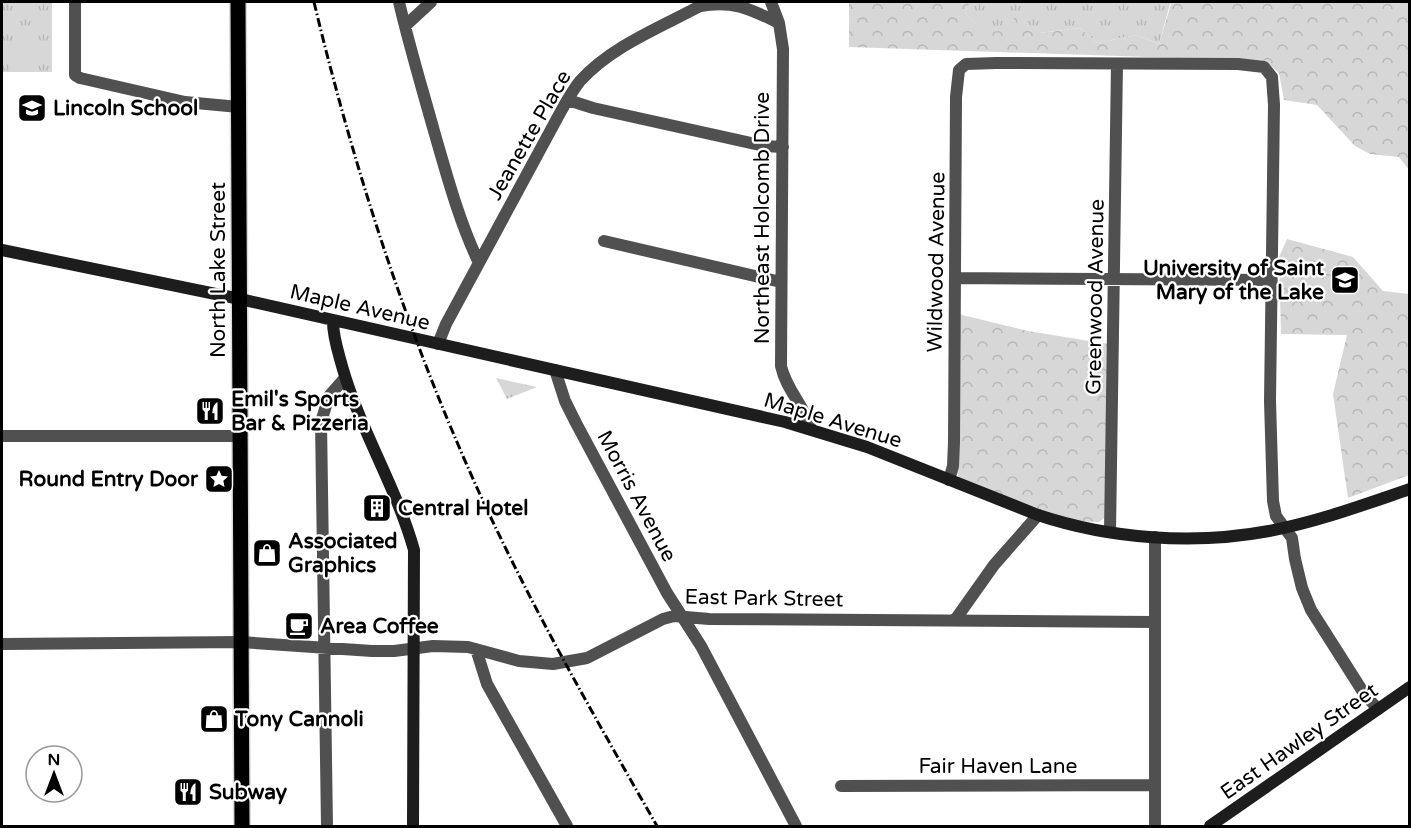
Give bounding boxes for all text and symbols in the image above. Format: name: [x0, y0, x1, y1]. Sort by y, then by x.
street label: Jeanette Place: [482, 66, 577, 204]
school or university icon: Lincoln School: [16, 92, 48, 124]
street label: Northeast Holcomb Drive: [750, 92, 775, 344]
place label: Lincoln School: [53, 96, 198, 121]
street label: Wildwood Avenue: [922, 171, 951, 353]
street label: North Lake Street: [206, 182, 231, 358]
street label: Greenwood Avenue: [1081, 199, 1110, 395]
place label: University of Saint Mary of the Lake: [1143, 256, 1324, 305]
school or university icon: University of Saint Mary of the Lake: [1329, 264, 1361, 296]
street label: Maple Avenue: [287, 279, 433, 336]
place label: Emil's Sports Bar & Pizzeria: [231, 387, 369, 436]
street label: Maple Avenue: [761, 388, 905, 453]
restaurant icon: Emil's Sports Bar & Pizzeria: [194, 395, 226, 427]
street label: Morris Avenue: [592, 426, 682, 566]
place icon: Round Entry Door: [203, 463, 235, 495]
place label: Round Entry Door: [18, 467, 199, 492]
building icon: Central Hotel: [361, 492, 393, 524]
place label: Central Hotel: [398, 496, 528, 521]
place label: Associated Graphics: [288, 529, 398, 578]
shop icon: Associated Graphics: [251, 537, 283, 569]
street label: East Park Street: [684, 585, 844, 612]
cafe icon: Area Coffee: [283, 610, 315, 642]
place label: Area Coffee: [320, 614, 439, 639]
street label: East Hawley Street: [1216, 678, 1383, 805]
shop icon: Tony Cannoli: [198, 703, 230, 735]
place label: Tony Cannoli: [234, 707, 364, 732]
north arrow: [24, 744, 84, 804]
text: N: [48, 750, 60, 770]
street label: Fair Haven Lane: [919, 754, 1078, 779]
restaurant icon: Subway: [172, 776, 204, 808]
place label: Subway: [209, 780, 288, 805]

